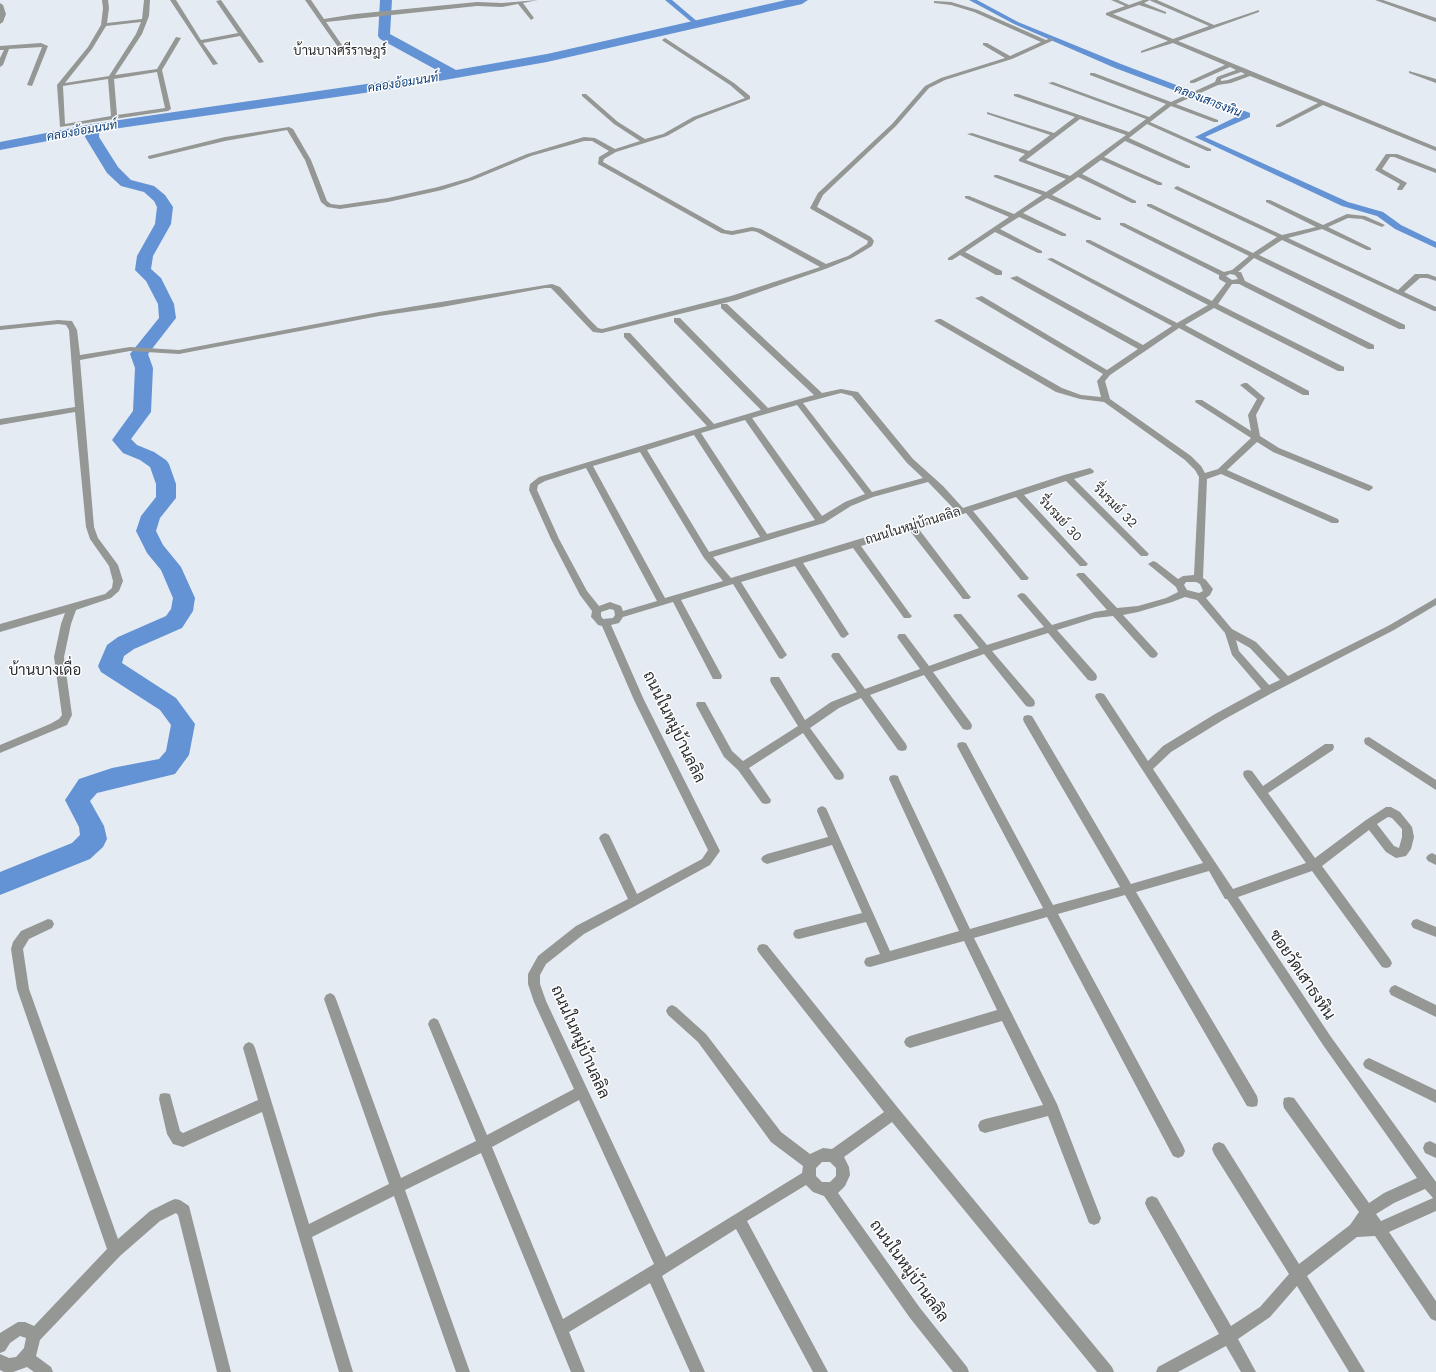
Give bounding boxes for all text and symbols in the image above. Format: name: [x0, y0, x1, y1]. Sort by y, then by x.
district label: บ้านบางศรีราษฎร์: [293, 43, 387, 59]
water label: คลองอ้อมนนท์: [367, 70, 439, 96]
water label: คลองเสาธงหิน: [1173, 82, 1243, 120]
water label: คลองอ้อมนนท์: [46, 118, 118, 144]
street label: รื่นรมย์ 32: [1090, 481, 1140, 531]
street label: รื่นรมย์ 30: [1035, 493, 1085, 545]
street label: ถนนในหมู่บ้านลลิล: [863, 504, 963, 548]
district label: บ้านบางเดื่อ: [9, 662, 81, 680]
street label: ถนนในหมู่บ้านลลิล: [639, 668, 709, 786]
street label: ซอยวัดเสาธงหิน: [1265, 926, 1339, 1024]
street label: ถนนในหมู่บ้านลลิล: [546, 982, 614, 1102]
street label: ถนนในหมู่บ้านลลิล: [865, 1216, 953, 1326]

